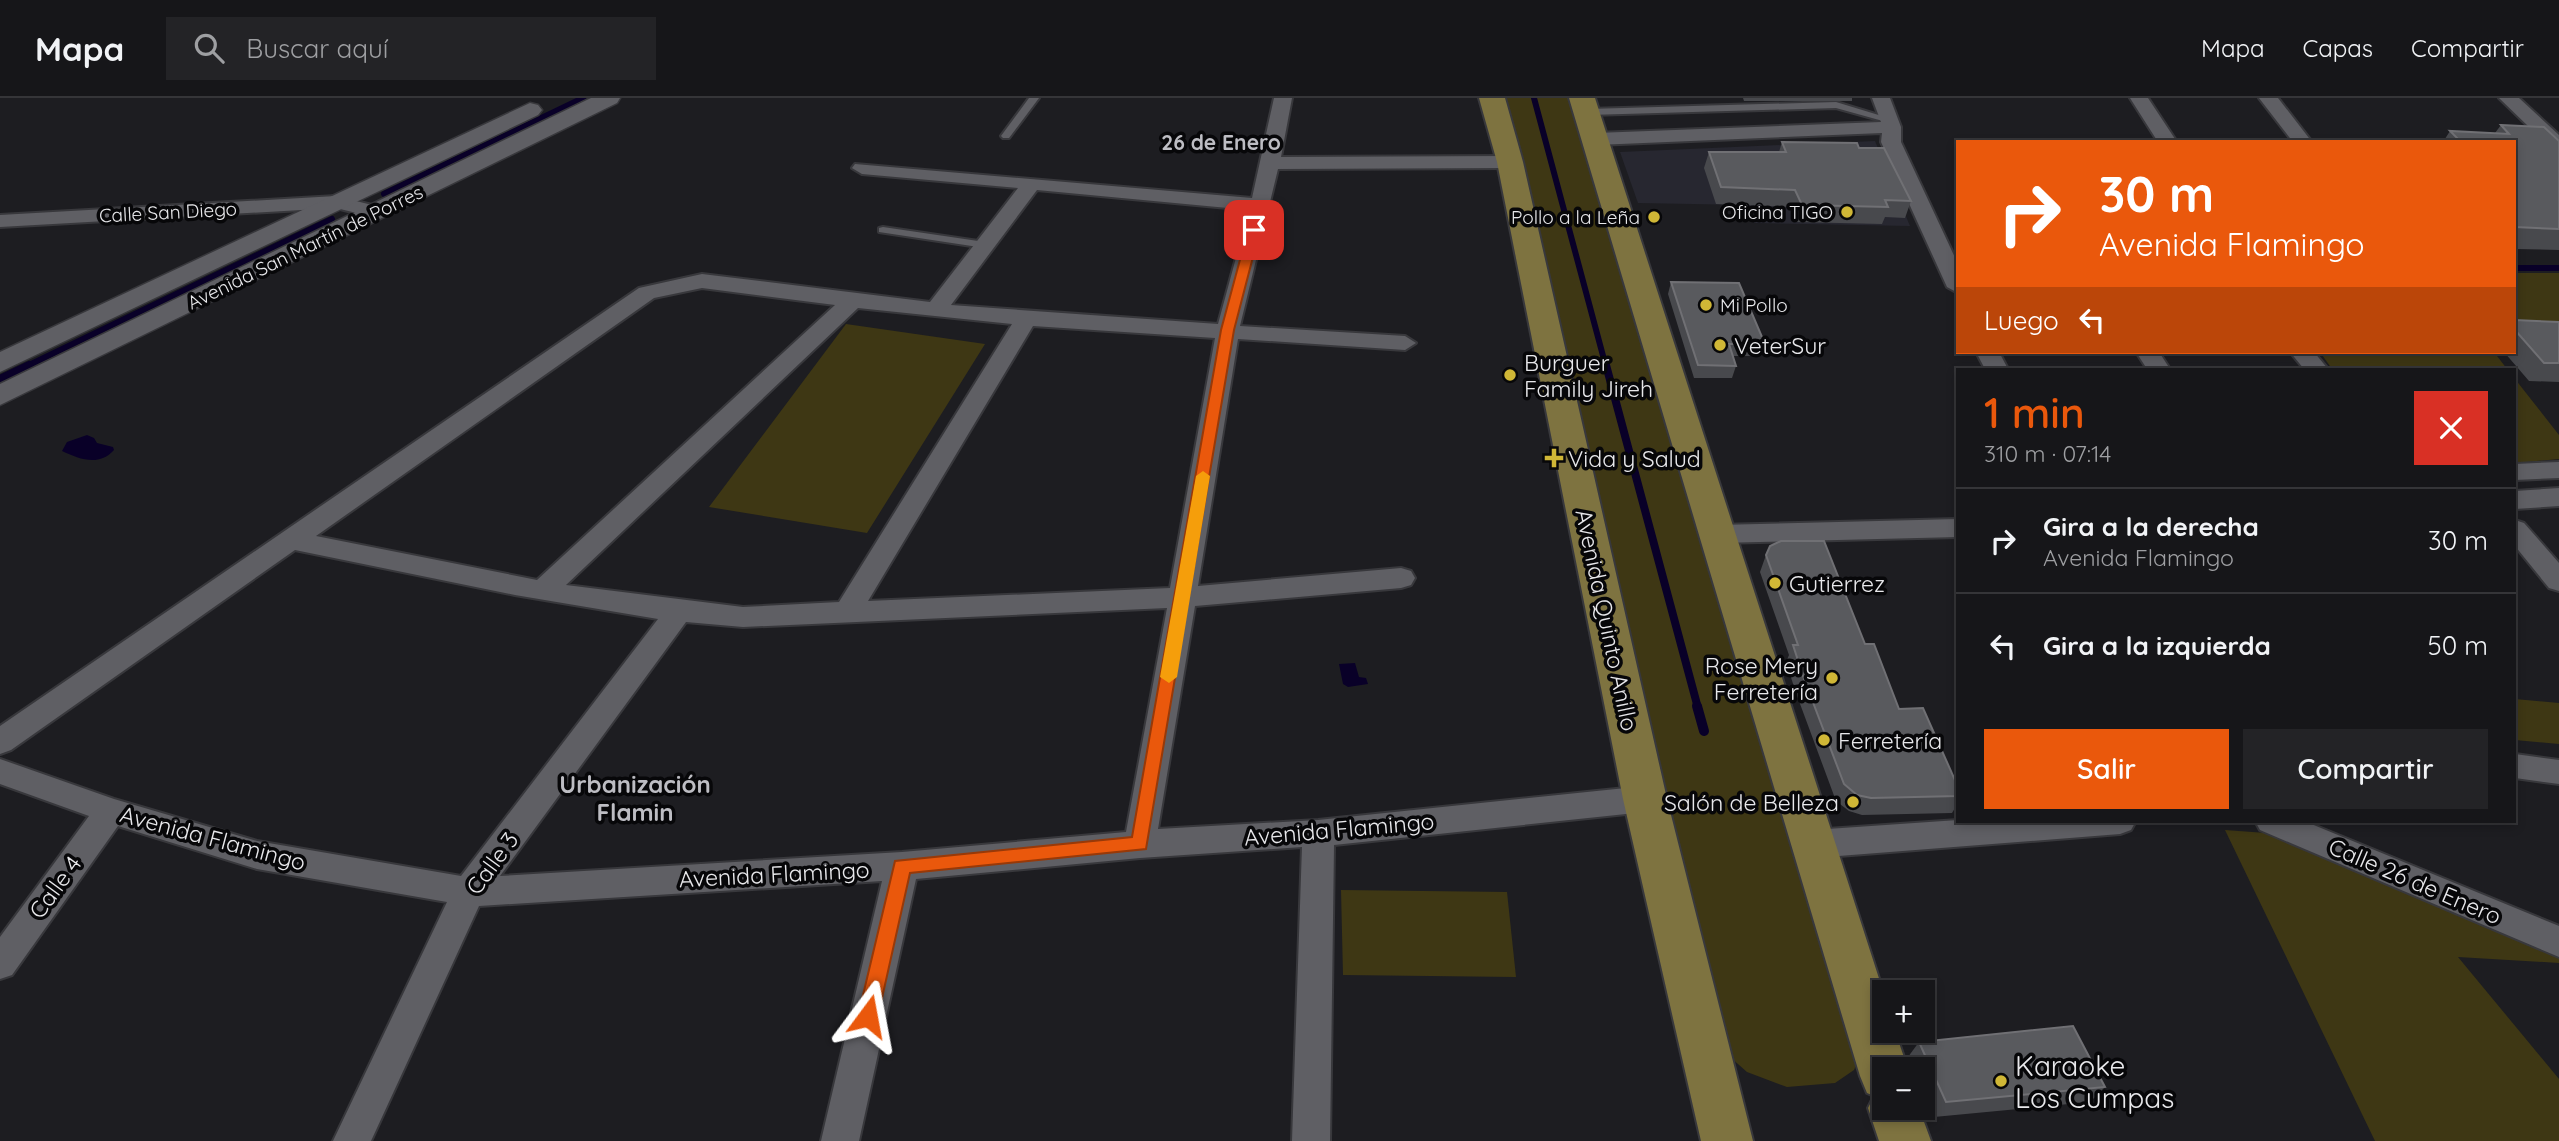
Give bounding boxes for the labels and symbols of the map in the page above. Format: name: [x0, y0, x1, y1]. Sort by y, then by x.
district label: 26 de Enero: [1161, 129, 1281, 155]
street label: Avenida San Martín de Porres: [183, 179, 427, 315]
street label: Calle San Diego: [98, 196, 238, 228]
pin: [1224, 200, 1284, 260]
place label: Oficina TIGO: [1722, 200, 1833, 224]
marker: Oficina TIGO: [1839, 204, 1855, 220]
place label: Pollo a la Leña: [1511, 205, 1640, 229]
marker: Pollo a la Leña: [1646, 209, 1662, 225]
place label: Mi Pollo: [1720, 293, 1788, 317]
marker: Mi Pollo: [1698, 297, 1714, 313]
place label: VeterSur: [1734, 331, 1826, 360]
marker: VeterSur: [1712, 337, 1728, 353]
place label: Burguer Family Jireh: [1524, 348, 1653, 403]
marker: Burguer Family Jireh: [1502, 367, 1518, 383]
place label: Vida y Salud: [1568, 444, 1701, 473]
marker: Vida y Salud: [1546, 450, 1562, 466]
street label: Avenida Quinto Anillo: [1569, 506, 1645, 734]
place label: Gutierrez: [1789, 569, 1885, 598]
marker: Gutierrez: [1767, 575, 1783, 591]
place label: Rose Mery Ferretería: [1705, 651, 1818, 706]
marker: Rose Mery Ferretería: [1824, 670, 1840, 686]
place label: Ferretería: [1838, 726, 1942, 755]
marker: Ferretería: [1816, 732, 1832, 748]
district label: Urbanización Flamin: [559, 769, 711, 827]
place label: Salón de Belleza: [1664, 788, 1839, 817]
marker: Salón de Belleza: [1845, 794, 1861, 810]
street label: Avenida Flamingo: [117, 799, 309, 877]
street label: Avenida Flamingo: [1243, 806, 1435, 852]
street label: Calle 3: [460, 826, 524, 900]
street label: Calle 26 de Enero: [2324, 832, 2506, 930]
street label: Calle 4: [22, 850, 88, 924]
street label: Avenida Flamingo: [678, 855, 870, 893]
position arrow: [831, 979, 905, 1053]
place label: Karaoke Los Cumpas: [2015, 1048, 2174, 1115]
marker: Karaoke Los Cumpas: [1993, 1073, 2009, 1089]

